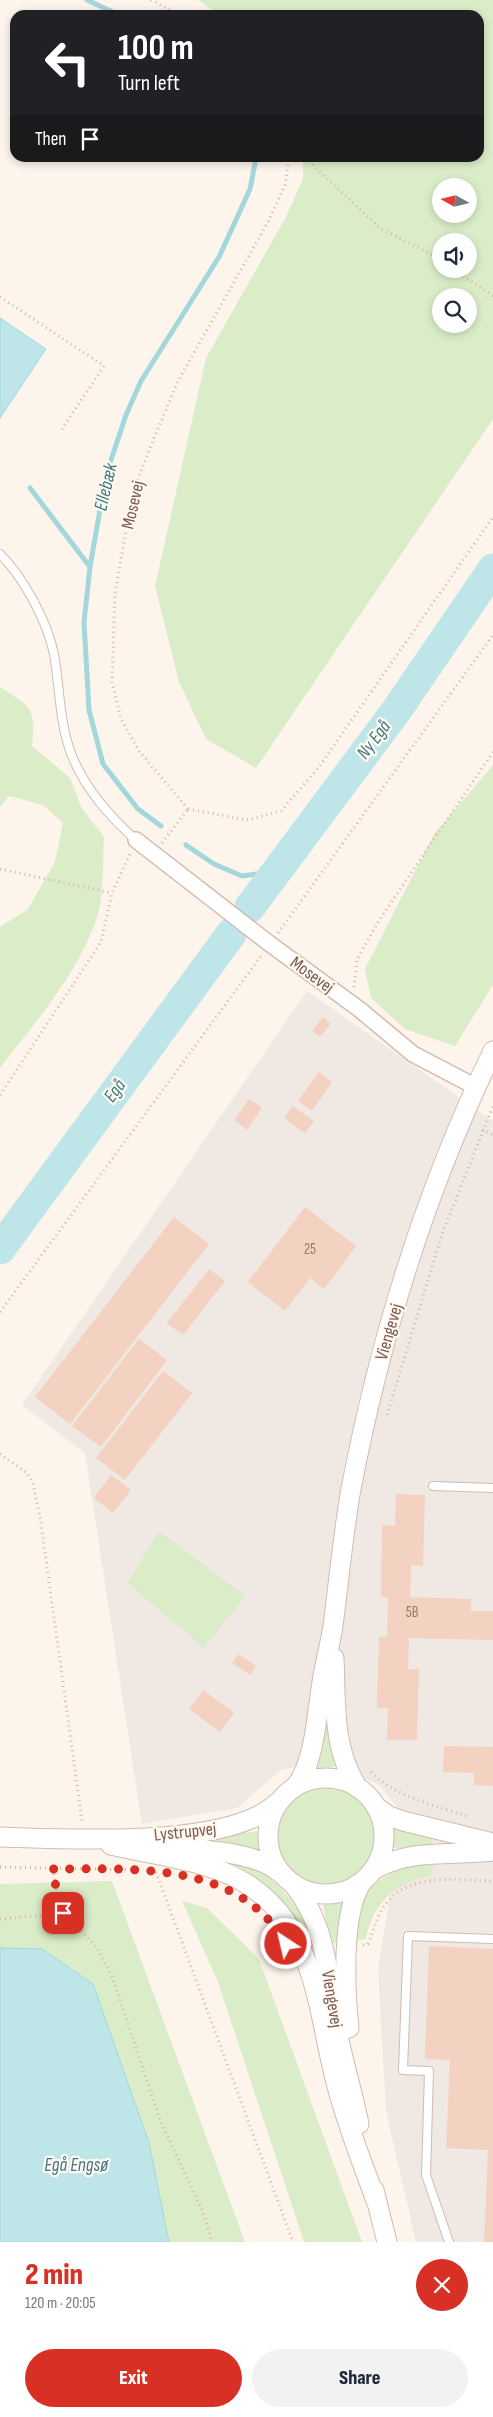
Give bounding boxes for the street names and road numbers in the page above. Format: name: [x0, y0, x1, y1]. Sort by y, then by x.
street label: Mosevej: [117, 479, 149, 531]
street label: Mosevej: [286, 952, 338, 998]
street label: Viengevej: [371, 1301, 407, 1363]
street label: Lystrupvej: [153, 1818, 217, 1846]
street label: Viengevej: [317, 1969, 347, 2029]

